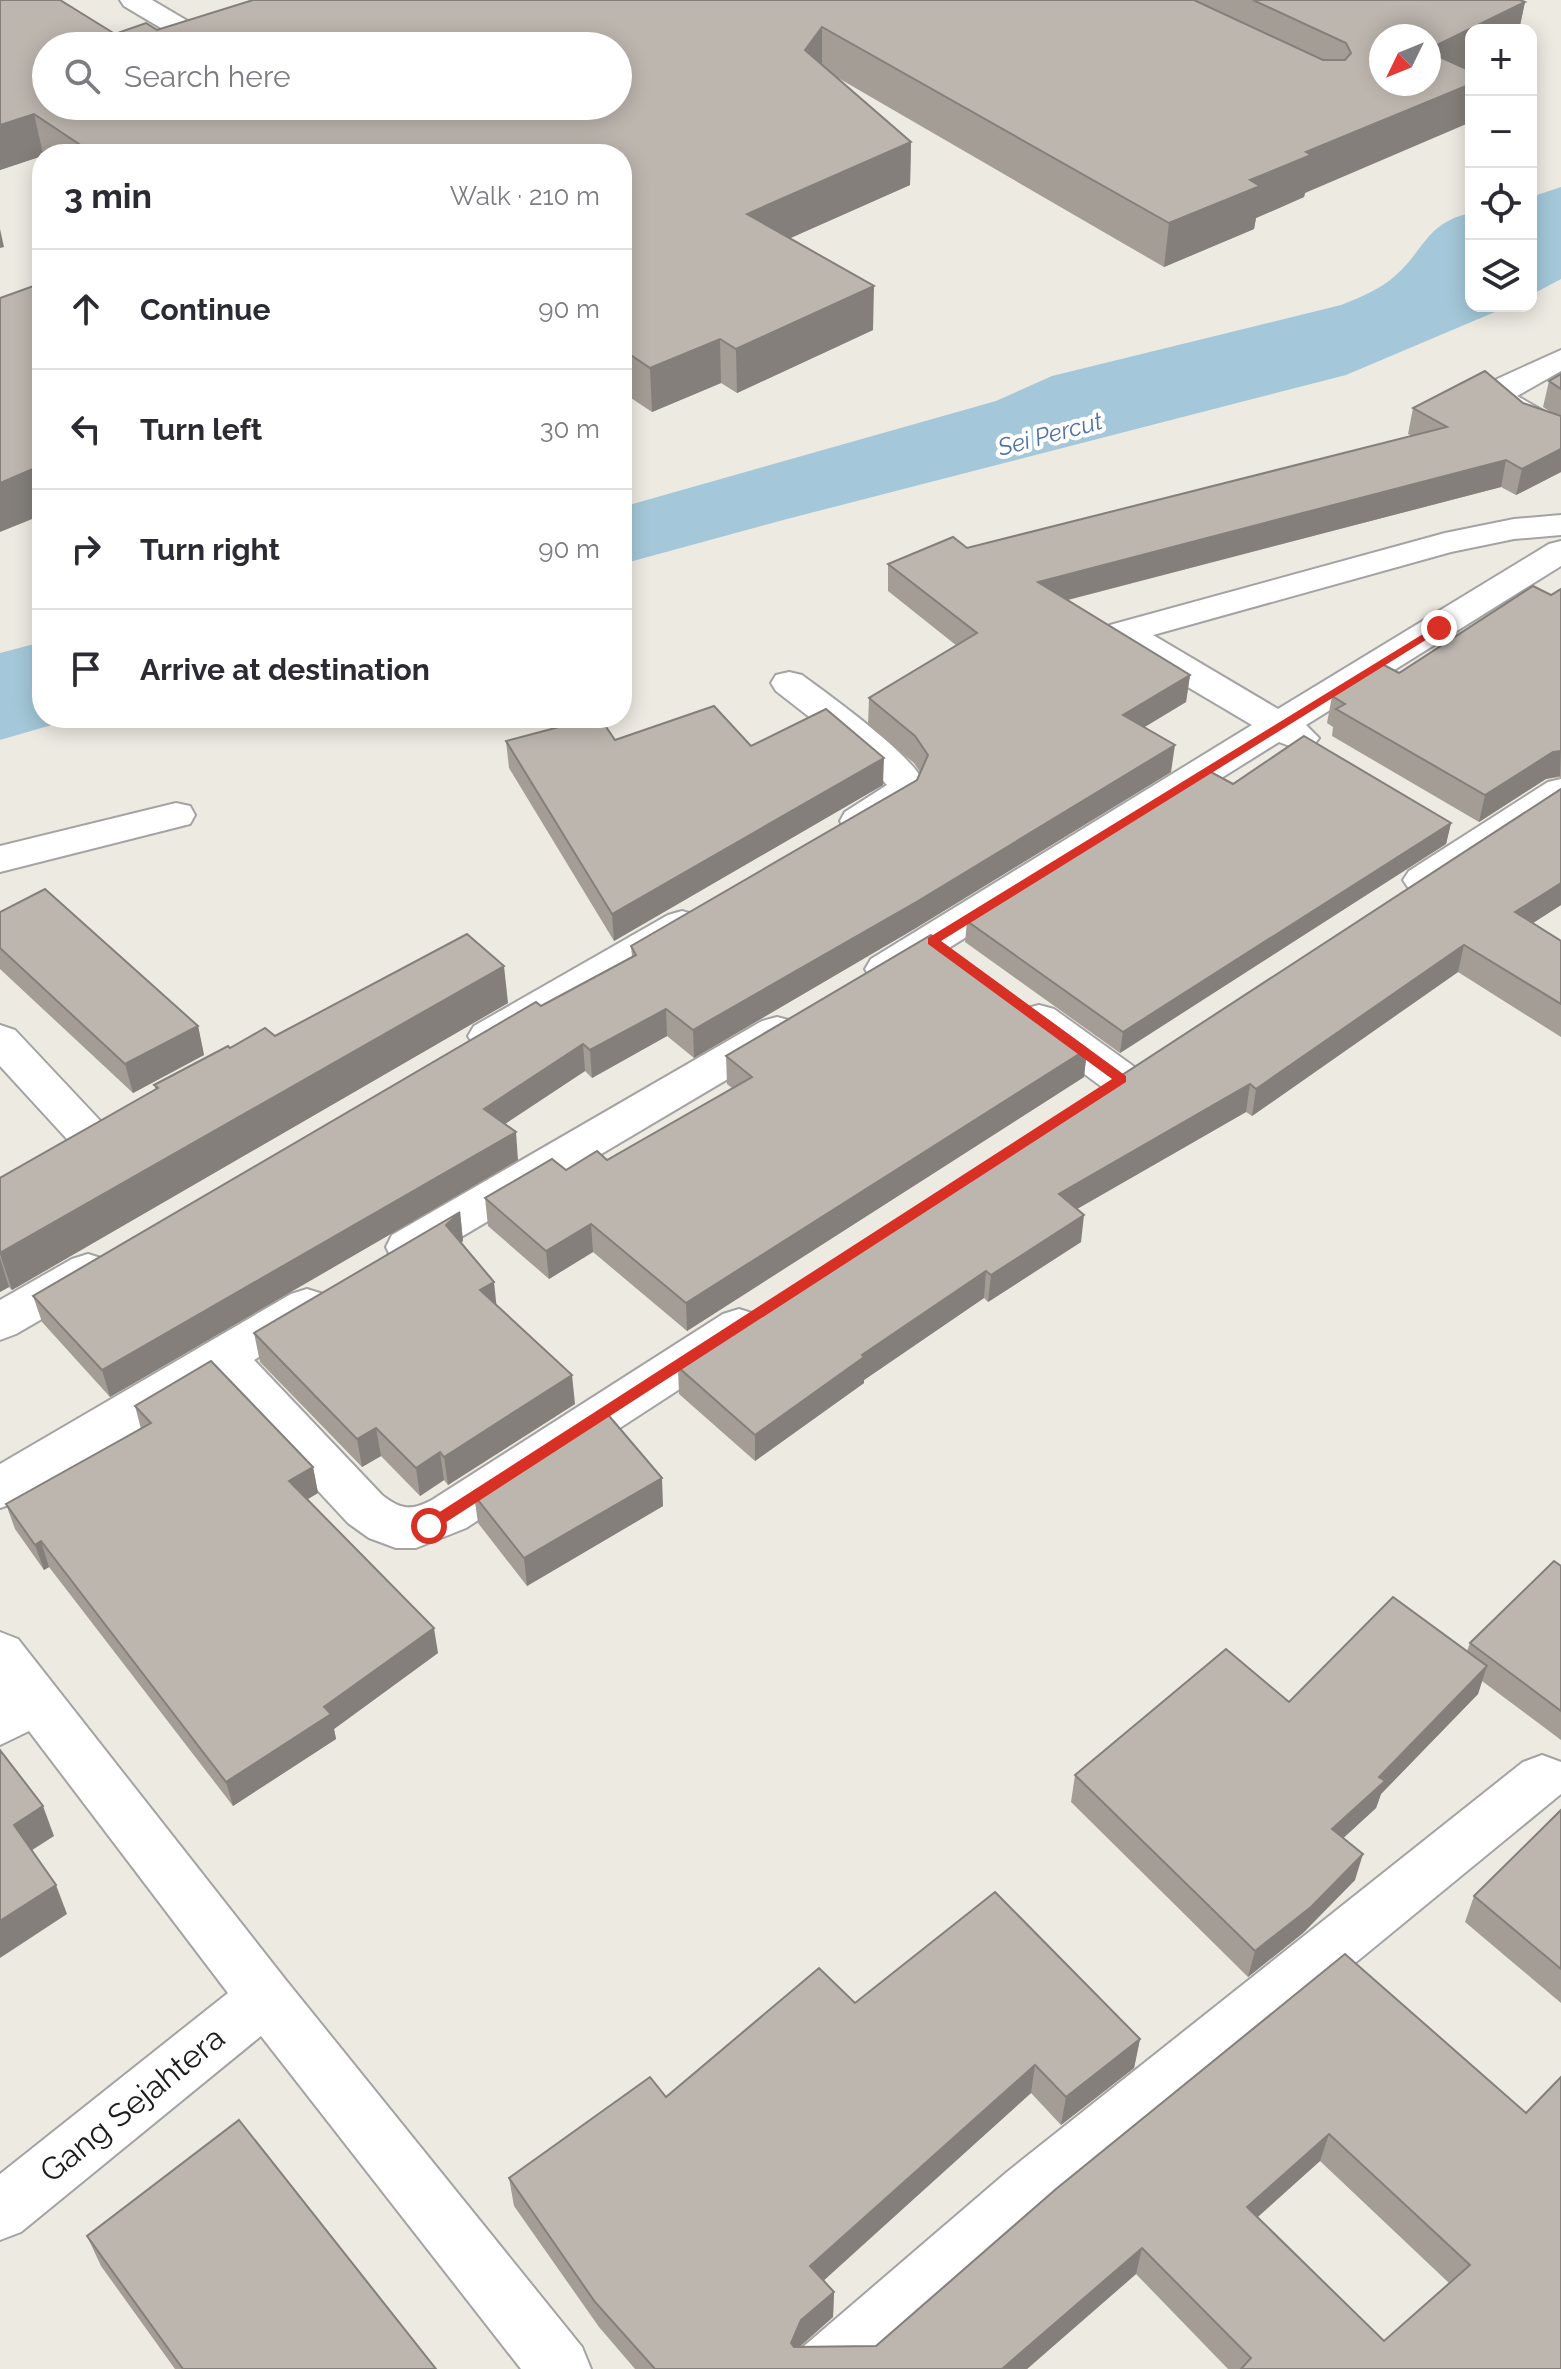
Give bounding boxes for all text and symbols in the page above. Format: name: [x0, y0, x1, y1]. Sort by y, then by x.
north arrow: [1369, 24, 1441, 96]
map controls: [1465, 24, 1537, 312]
button: +: [1465, 24, 1537, 96]
search box: [32, 32, 632, 120]
icon: search: [60, 54, 104, 98]
text: Search here: [124, 59, 291, 94]
button: −: [1465, 96, 1537, 168]
button: locate: [1465, 168, 1537, 240]
text: 3 min: [64, 176, 152, 216]
text: Walk · 210 m: [450, 181, 600, 211]
button: layers: [1465, 240, 1537, 312]
icon: ahead: [64, 287, 108, 331]
text: Continue: [140, 292, 271, 327]
text: 90 m: [538, 294, 600, 324]
water label: Sei Percut: [994, 406, 1106, 462]
icon: left: [64, 407, 108, 451]
text: Turn left: [140, 412, 262, 447]
text: 30 m: [540, 414, 600, 444]
icon: right: [64, 527, 108, 571]
text: Turn right: [140, 532, 280, 567]
text: 90 m: [538, 534, 600, 564]
route end: [1421, 610, 1457, 646]
icon: arrive: [64, 647, 108, 691]
text: Arrive at destination: [140, 652, 430, 687]
route start: [411, 1508, 447, 1544]
street label: Gang Sejahtera: [32, 2018, 232, 2190]

